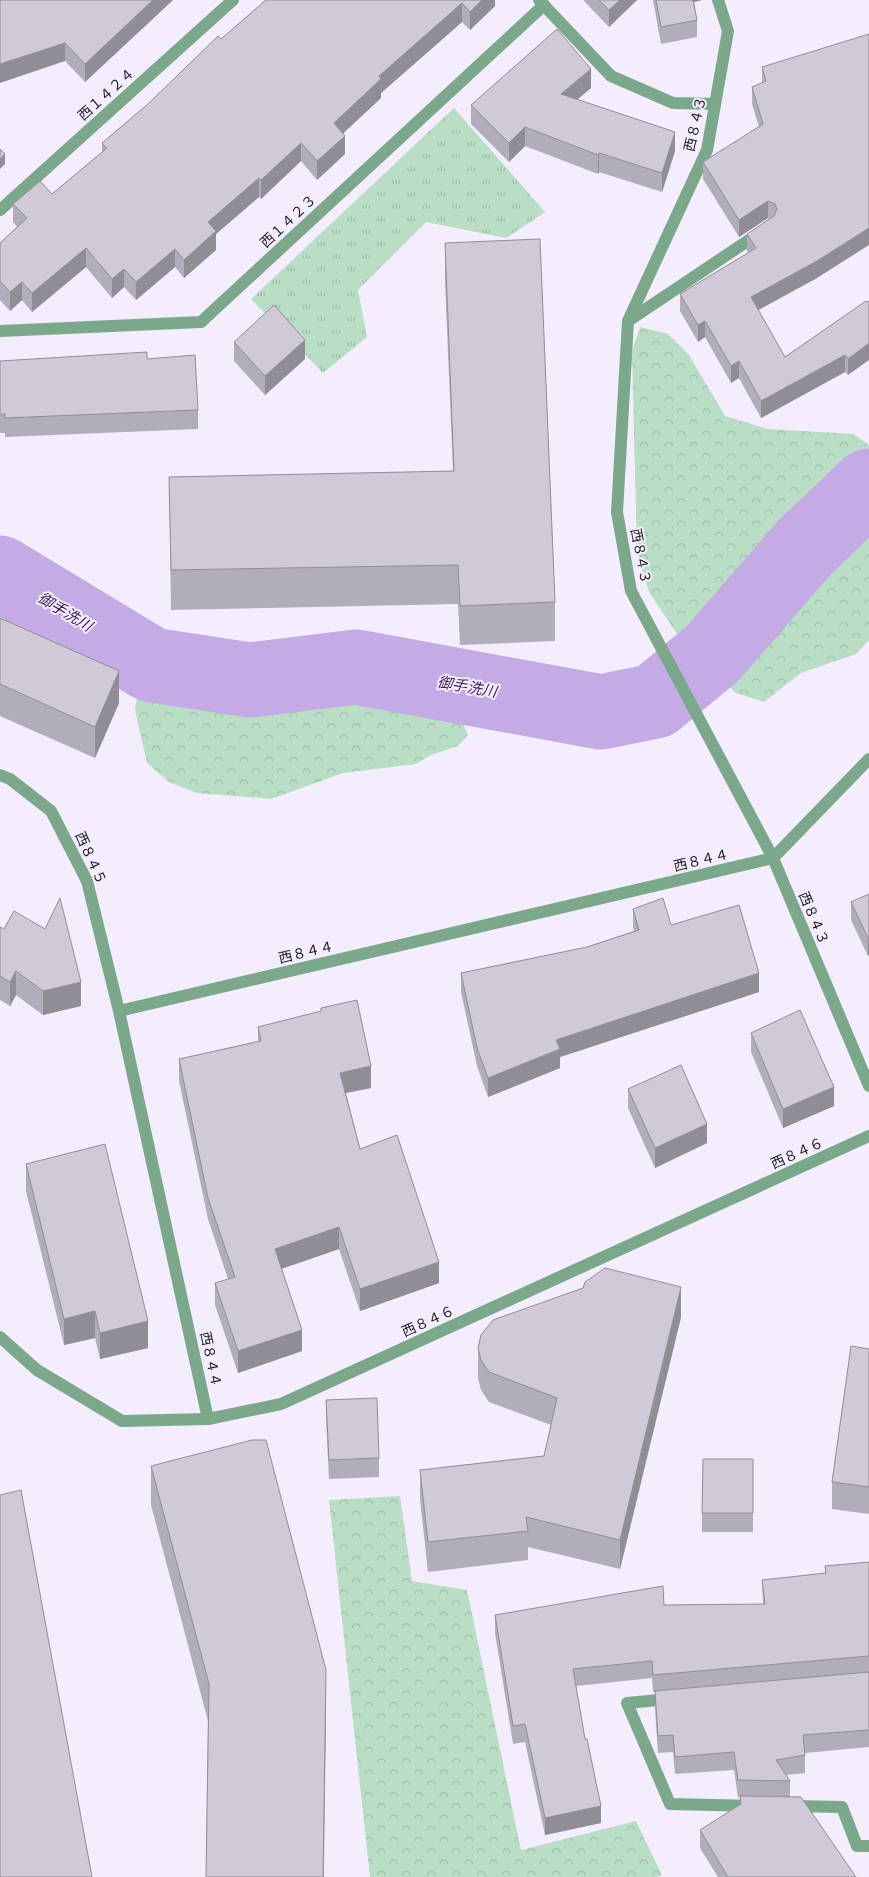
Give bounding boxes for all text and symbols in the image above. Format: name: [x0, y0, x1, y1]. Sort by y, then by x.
street label: 西１４２４: [74, 64, 138, 124]
street label: 西８４３: [680, 95, 710, 153]
street label: 西１４２３: [256, 191, 320, 251]
street label: 西８４３: [627, 527, 655, 585]
water label: 御手洗川: [34, 588, 98, 637]
water label: 御手洗川: [436, 672, 500, 702]
street label: 西８４５: [71, 829, 111, 887]
street label: 西８４４: [672, 845, 730, 875]
street label: 西８４３: [795, 889, 833, 947]
street label: 西８４４: [277, 937, 335, 967]
street label: 西８４６: [768, 1133, 826, 1173]
street label: 西８４６: [399, 1301, 457, 1341]
street label: 西８４４: [196, 1330, 226, 1388]

